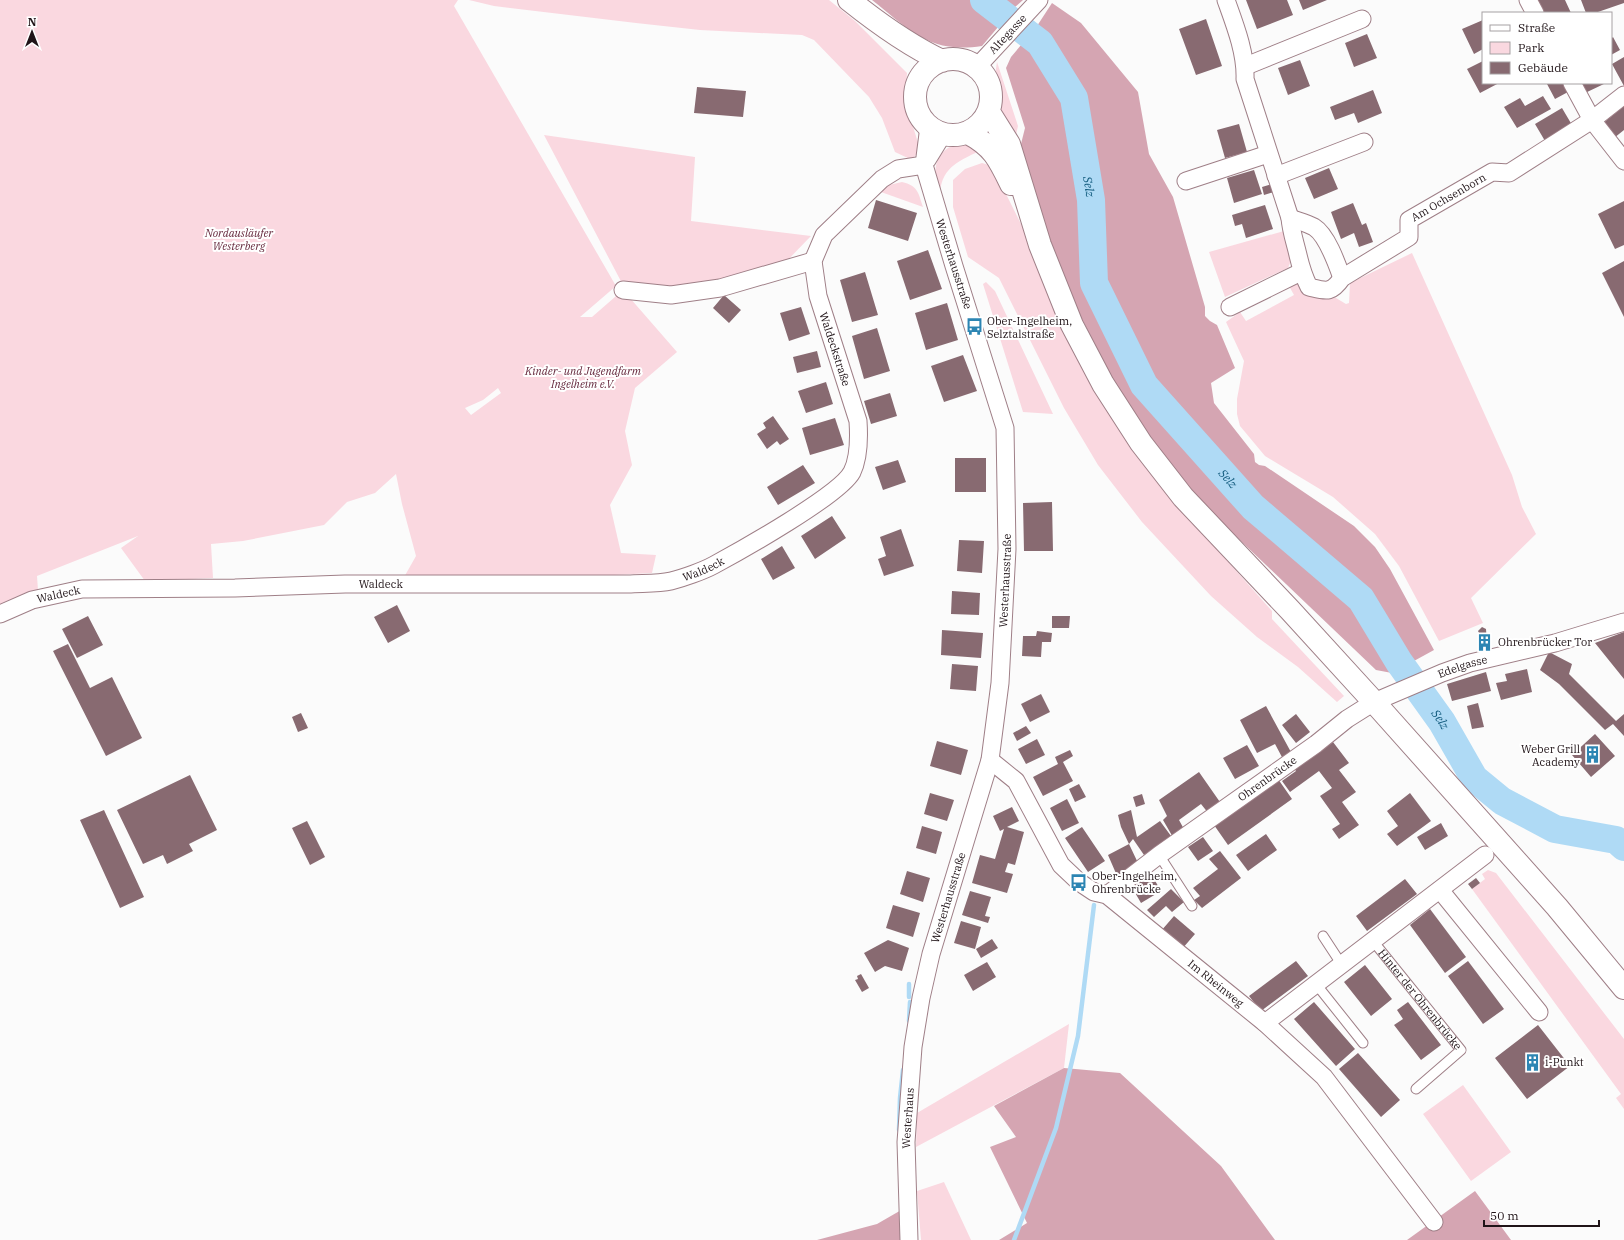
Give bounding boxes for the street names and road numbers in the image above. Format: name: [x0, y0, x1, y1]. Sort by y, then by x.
street label: Altegasse: [986, 11, 1029, 57]
street label: Am Ochsenborn: [1408, 170, 1488, 224]
street label: Westerhausstraße: [933, 217, 975, 311]
street label: Waldeckstraße: [816, 310, 854, 388]
street label: Westerhausstraße: [996, 533, 1014, 628]
street label: Waldeck: [681, 554, 727, 584]
street label: Waldeck: [359, 577, 403, 591]
street label: Waldeck: [35, 582, 82, 606]
street label: Edelgasse: [1435, 652, 1489, 681]
street label: Ohrenbrücke: [1235, 753, 1299, 804]
street label: Westerhausstraße: [928, 851, 969, 945]
street label: Hinter der Ohrenbrücke: [1375, 946, 1465, 1053]
street label: Im Rheinweg: [1185, 956, 1247, 1010]
street label: Westerhaus: [899, 1087, 917, 1149]

